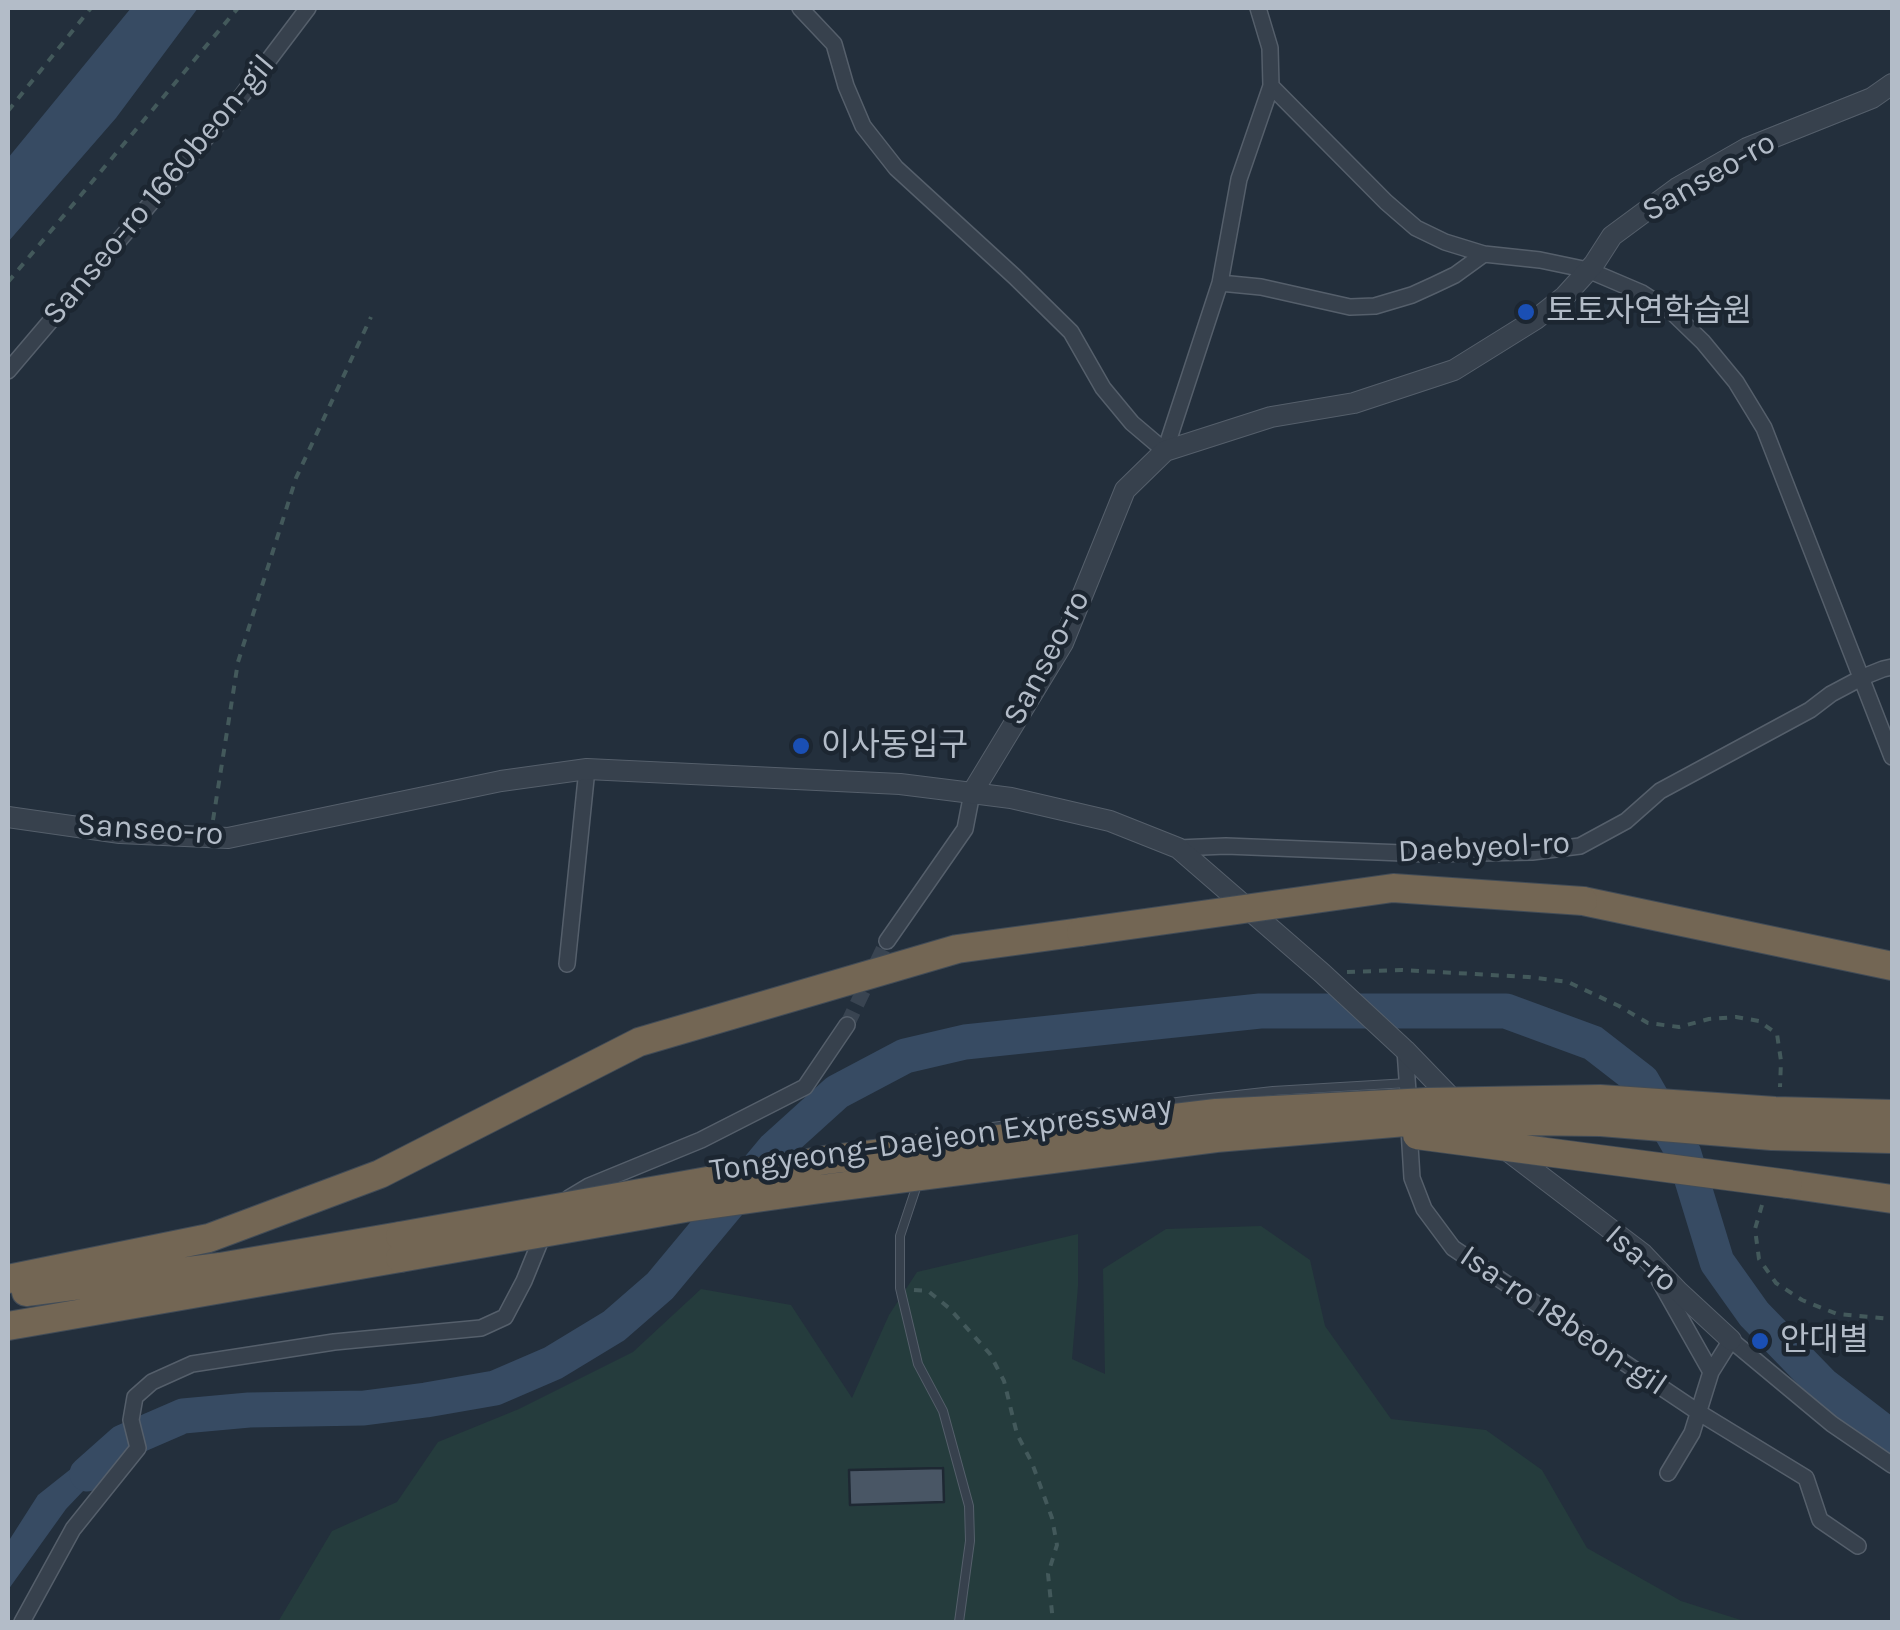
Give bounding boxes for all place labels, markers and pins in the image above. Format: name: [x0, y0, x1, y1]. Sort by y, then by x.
place label: 토토자연학습원: [1546, 293, 1752, 331]
marker: 토토자연학습원: [1515, 301, 1537, 323]
place label: 이사동입구: [821, 727, 968, 765]
marker: 이사동입구: [790, 735, 812, 757]
place label: 안대별: [1780, 1322, 1868, 1360]
marker: 안대별: [1749, 1330, 1771, 1352]

